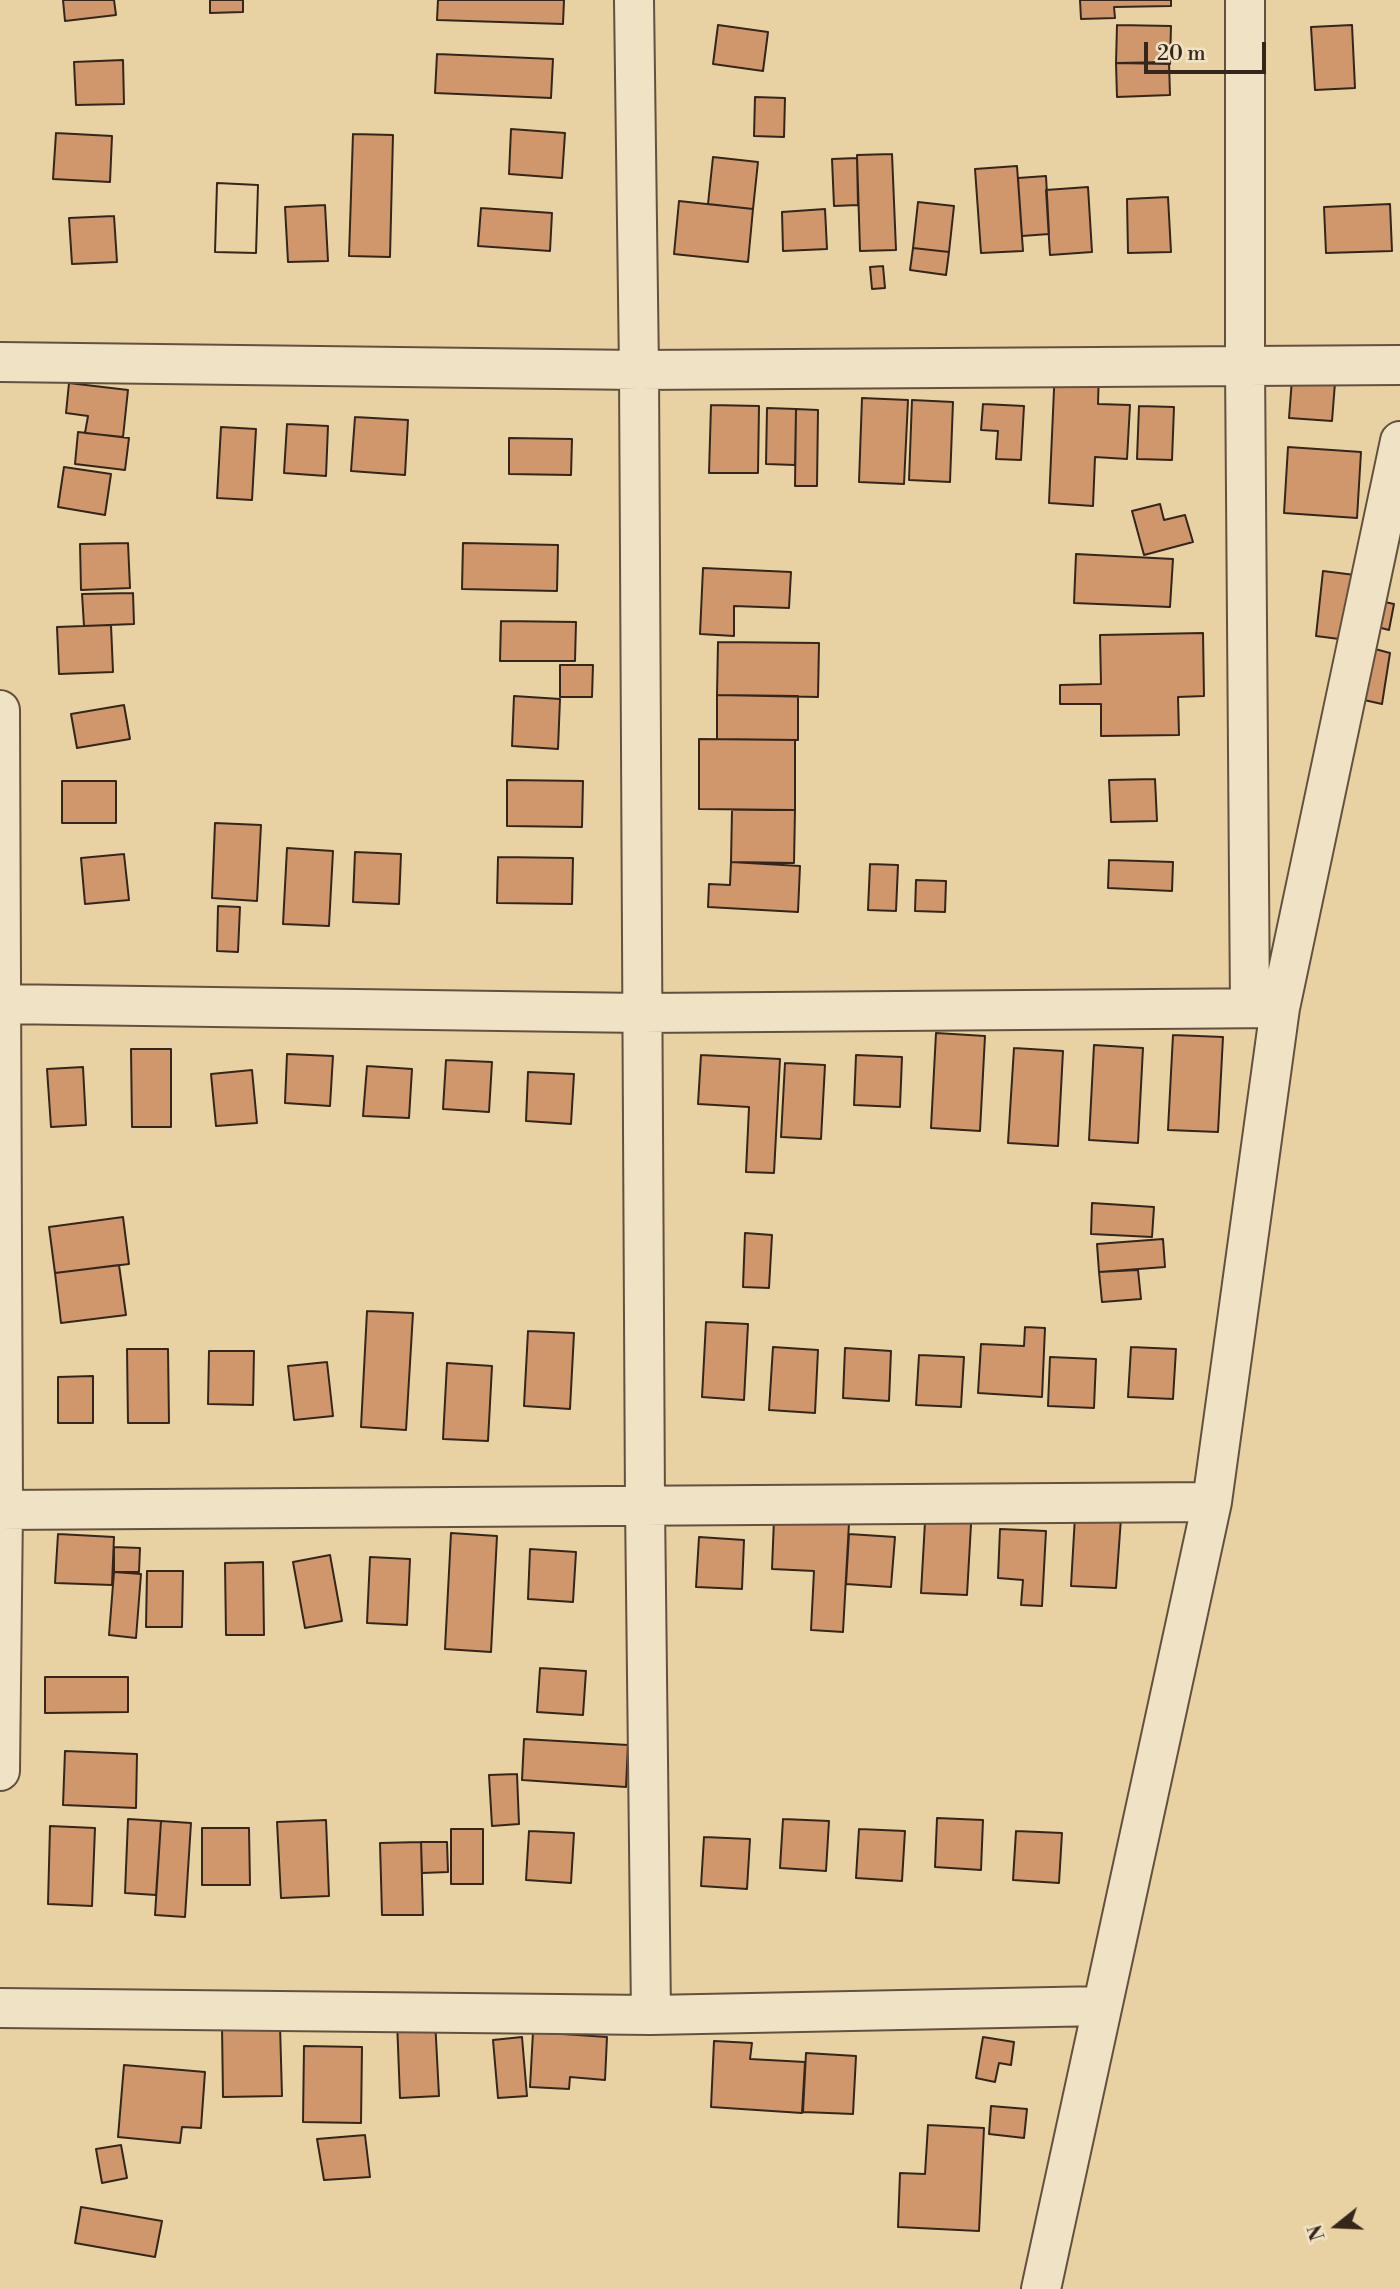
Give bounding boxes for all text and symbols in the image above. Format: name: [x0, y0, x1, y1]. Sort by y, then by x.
scale bar: [1148, 28, 1270, 72]
text: 20 m: [1157, 41, 1206, 67]
north arrow: [1302, 2191, 1372, 2261]
text: N: [1303, 2222, 1331, 2243]

